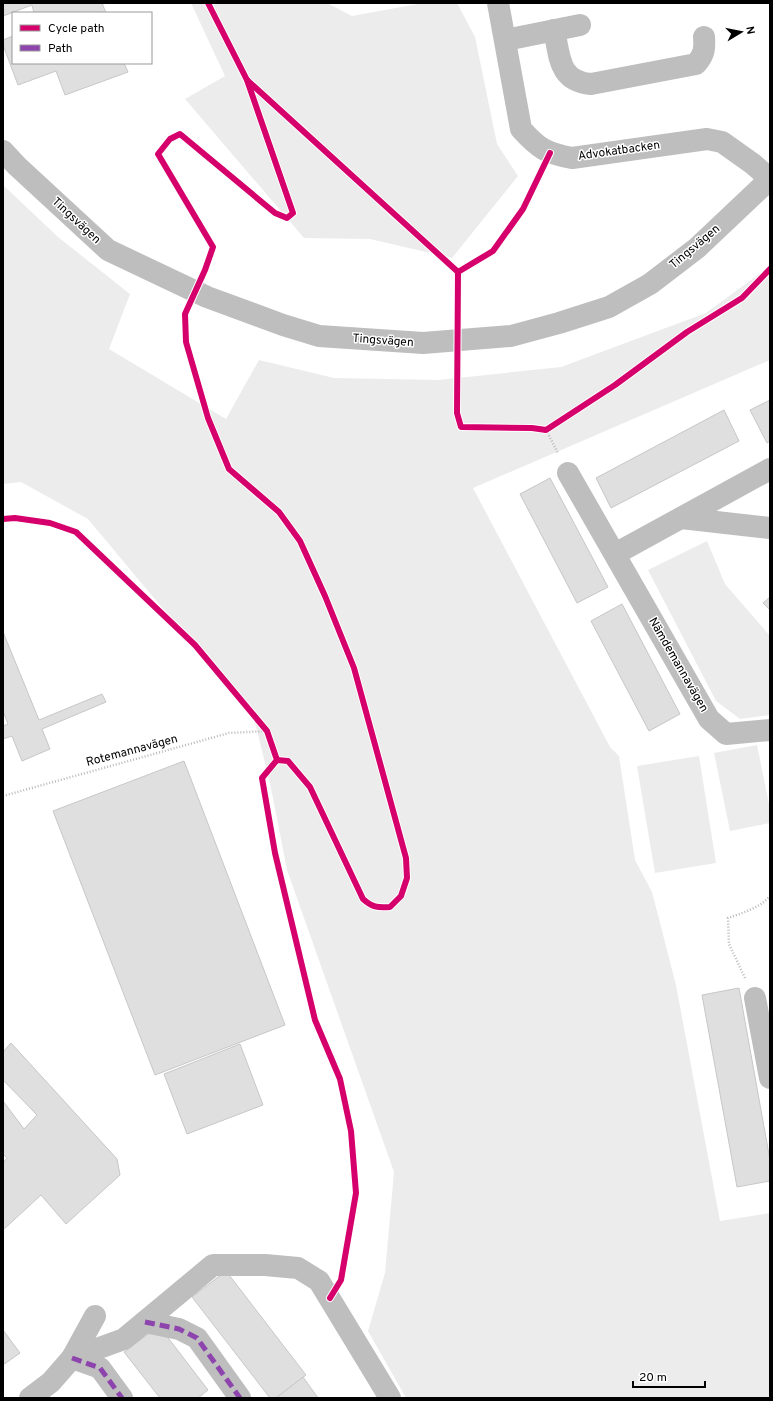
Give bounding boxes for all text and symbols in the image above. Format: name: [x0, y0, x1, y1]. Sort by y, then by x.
legend: [12, 12, 152, 64]
north arrow: [721, 12, 761, 52]
text: Cycle path: [48, 21, 105, 37]
text: N: [742, 25, 757, 36]
text: Path: [48, 41, 73, 57]
street label: Advokatbacken: [577, 137, 661, 165]
street label: Tingsvägen: [48, 194, 104, 248]
street label: Tingsvägen: [666, 221, 724, 273]
street label: Tingsvägen: [352, 331, 414, 351]
street label: Nämdemannavägen: [644, 615, 712, 715]
street label: Rotemannavägen: [84, 731, 180, 771]
scale bar: [633, 1363, 705, 1389]
text: 20 m: [639, 1370, 667, 1386]

